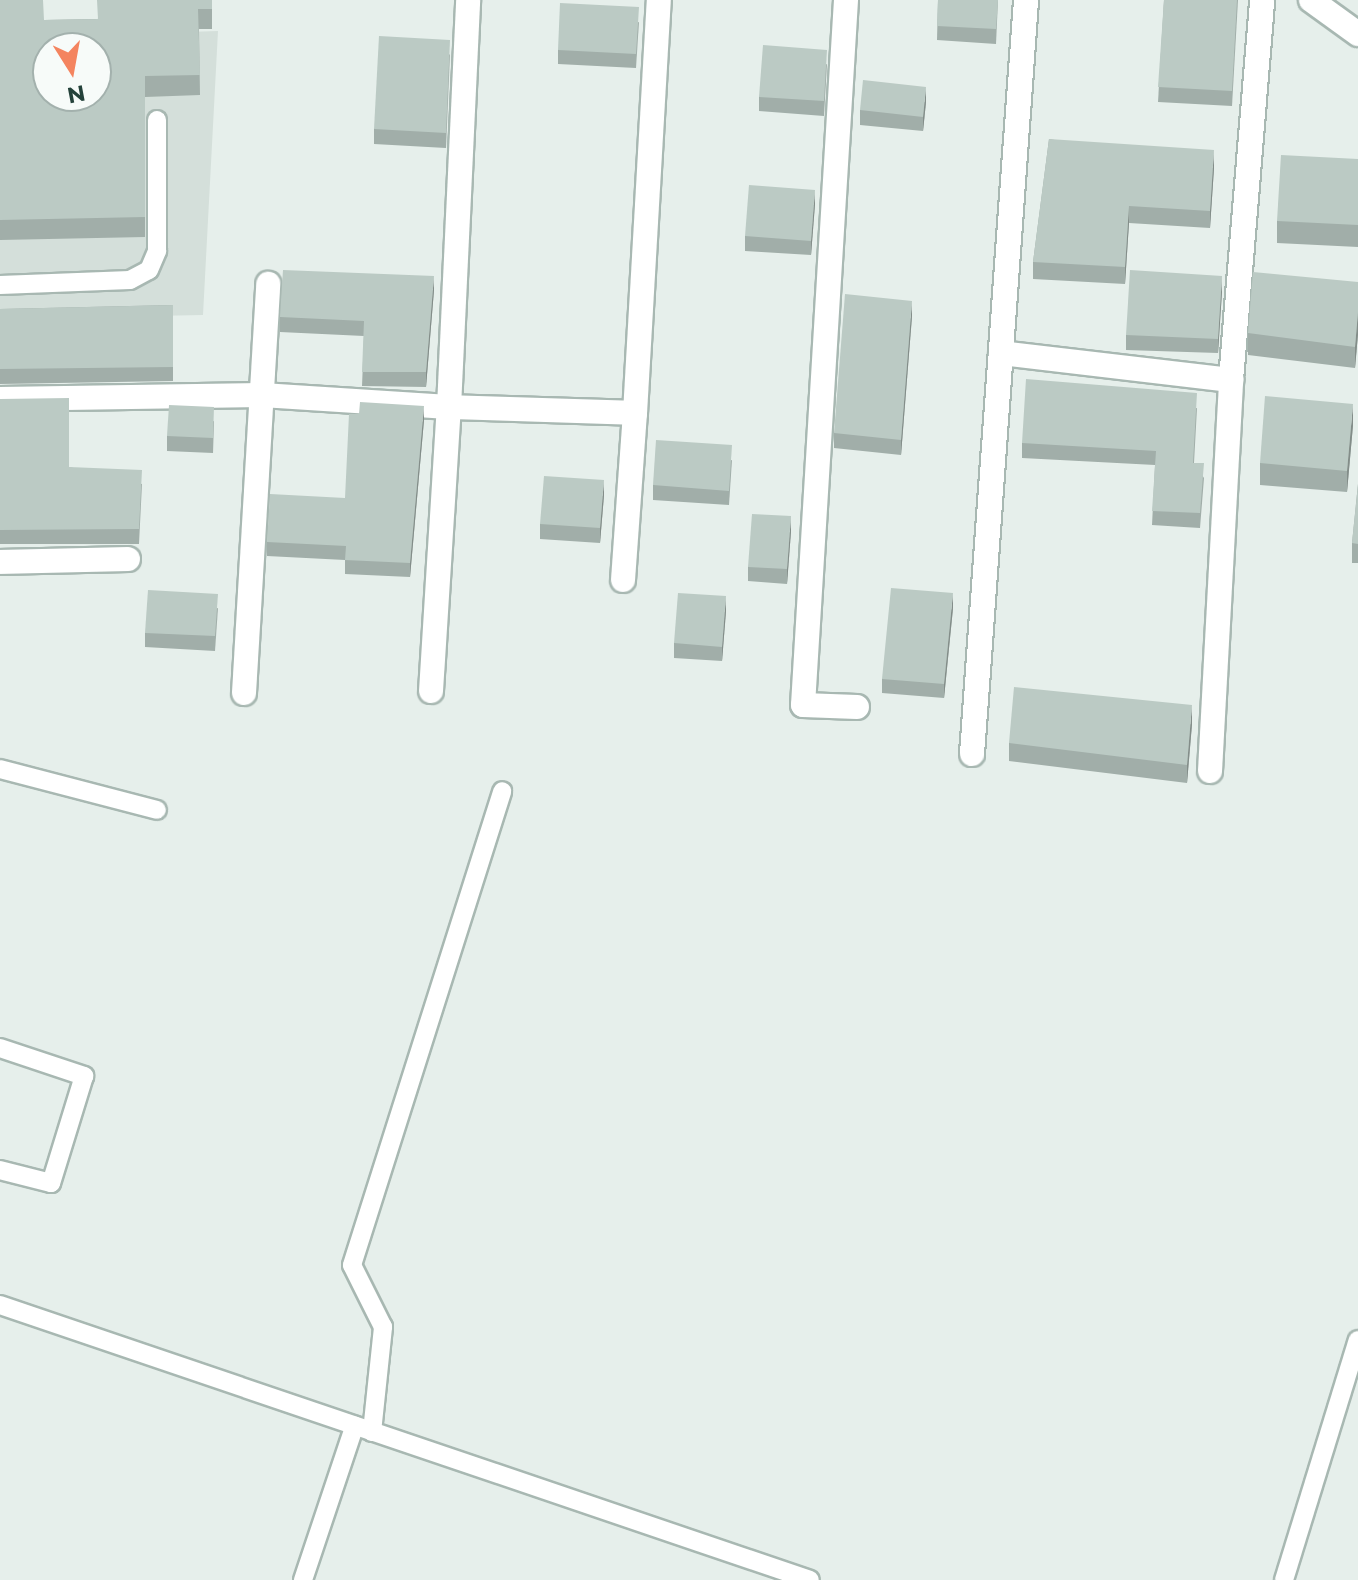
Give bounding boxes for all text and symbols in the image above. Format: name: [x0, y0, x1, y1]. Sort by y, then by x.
north arrow: [32, 32, 112, 112]
text: N: [65, 79, 88, 109]

